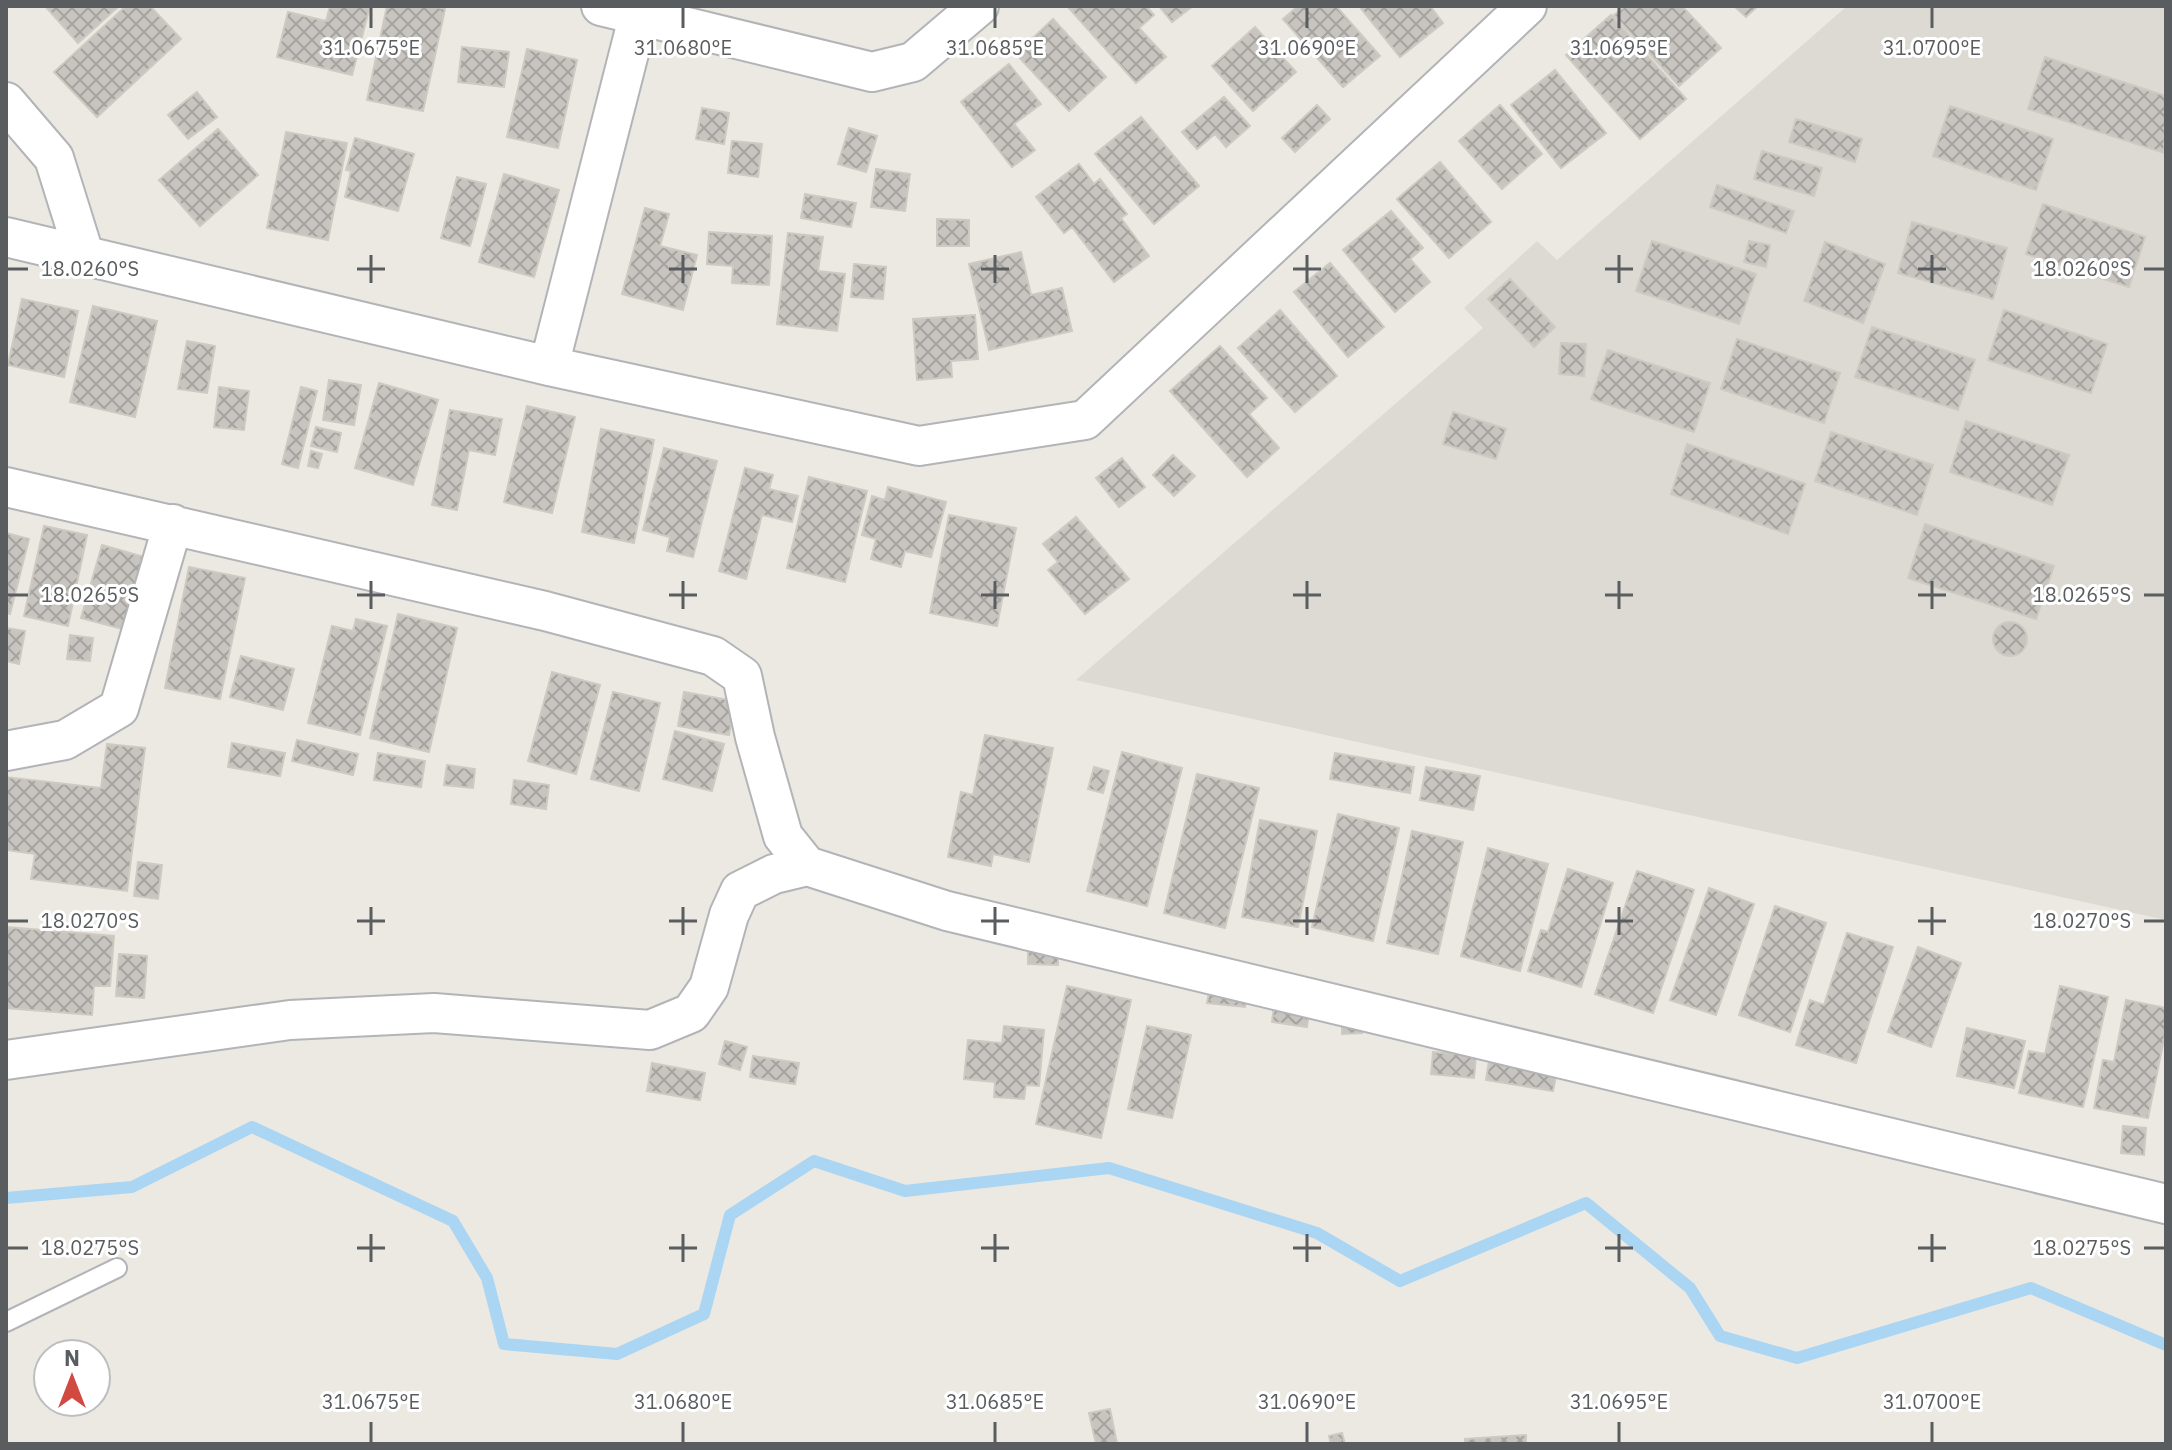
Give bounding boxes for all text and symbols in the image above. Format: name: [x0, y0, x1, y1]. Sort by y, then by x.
text: 31.0675°E: [322, 34, 420, 61]
text: 31.0680°E: [634, 34, 732, 61]
text: 31.0685°E: [946, 34, 1044, 61]
text: 31.0690°E: [1258, 34, 1356, 61]
text: 31.0695°E: [1570, 34, 1668, 61]
text: 31.0700°E: [1883, 34, 1981, 61]
text: 18.0260°S: [41, 255, 139, 282]
text: 18.0260°S: [2033, 255, 2131, 282]
text: 18.0265°S: [41, 581, 139, 608]
text: 18.0265°S: [2033, 581, 2131, 608]
text: 18.0270°S: [41, 907, 139, 934]
text: 18.0270°S: [2033, 907, 2131, 934]
text: 18.0275°S: [41, 1234, 139, 1261]
text: 18.0275°S: [2033, 1234, 2131, 1261]
north arrow: [32, 1338, 112, 1418]
text: N: [64, 1343, 80, 1372]
text: 31.0675°E: [322, 1388, 420, 1415]
text: 31.0680°E: [634, 1388, 732, 1415]
text: 31.0685°E: [946, 1388, 1044, 1415]
text: 31.0690°E: [1258, 1388, 1356, 1415]
text: 31.0695°E: [1570, 1388, 1668, 1415]
text: 31.0700°E: [1883, 1388, 1981, 1415]

